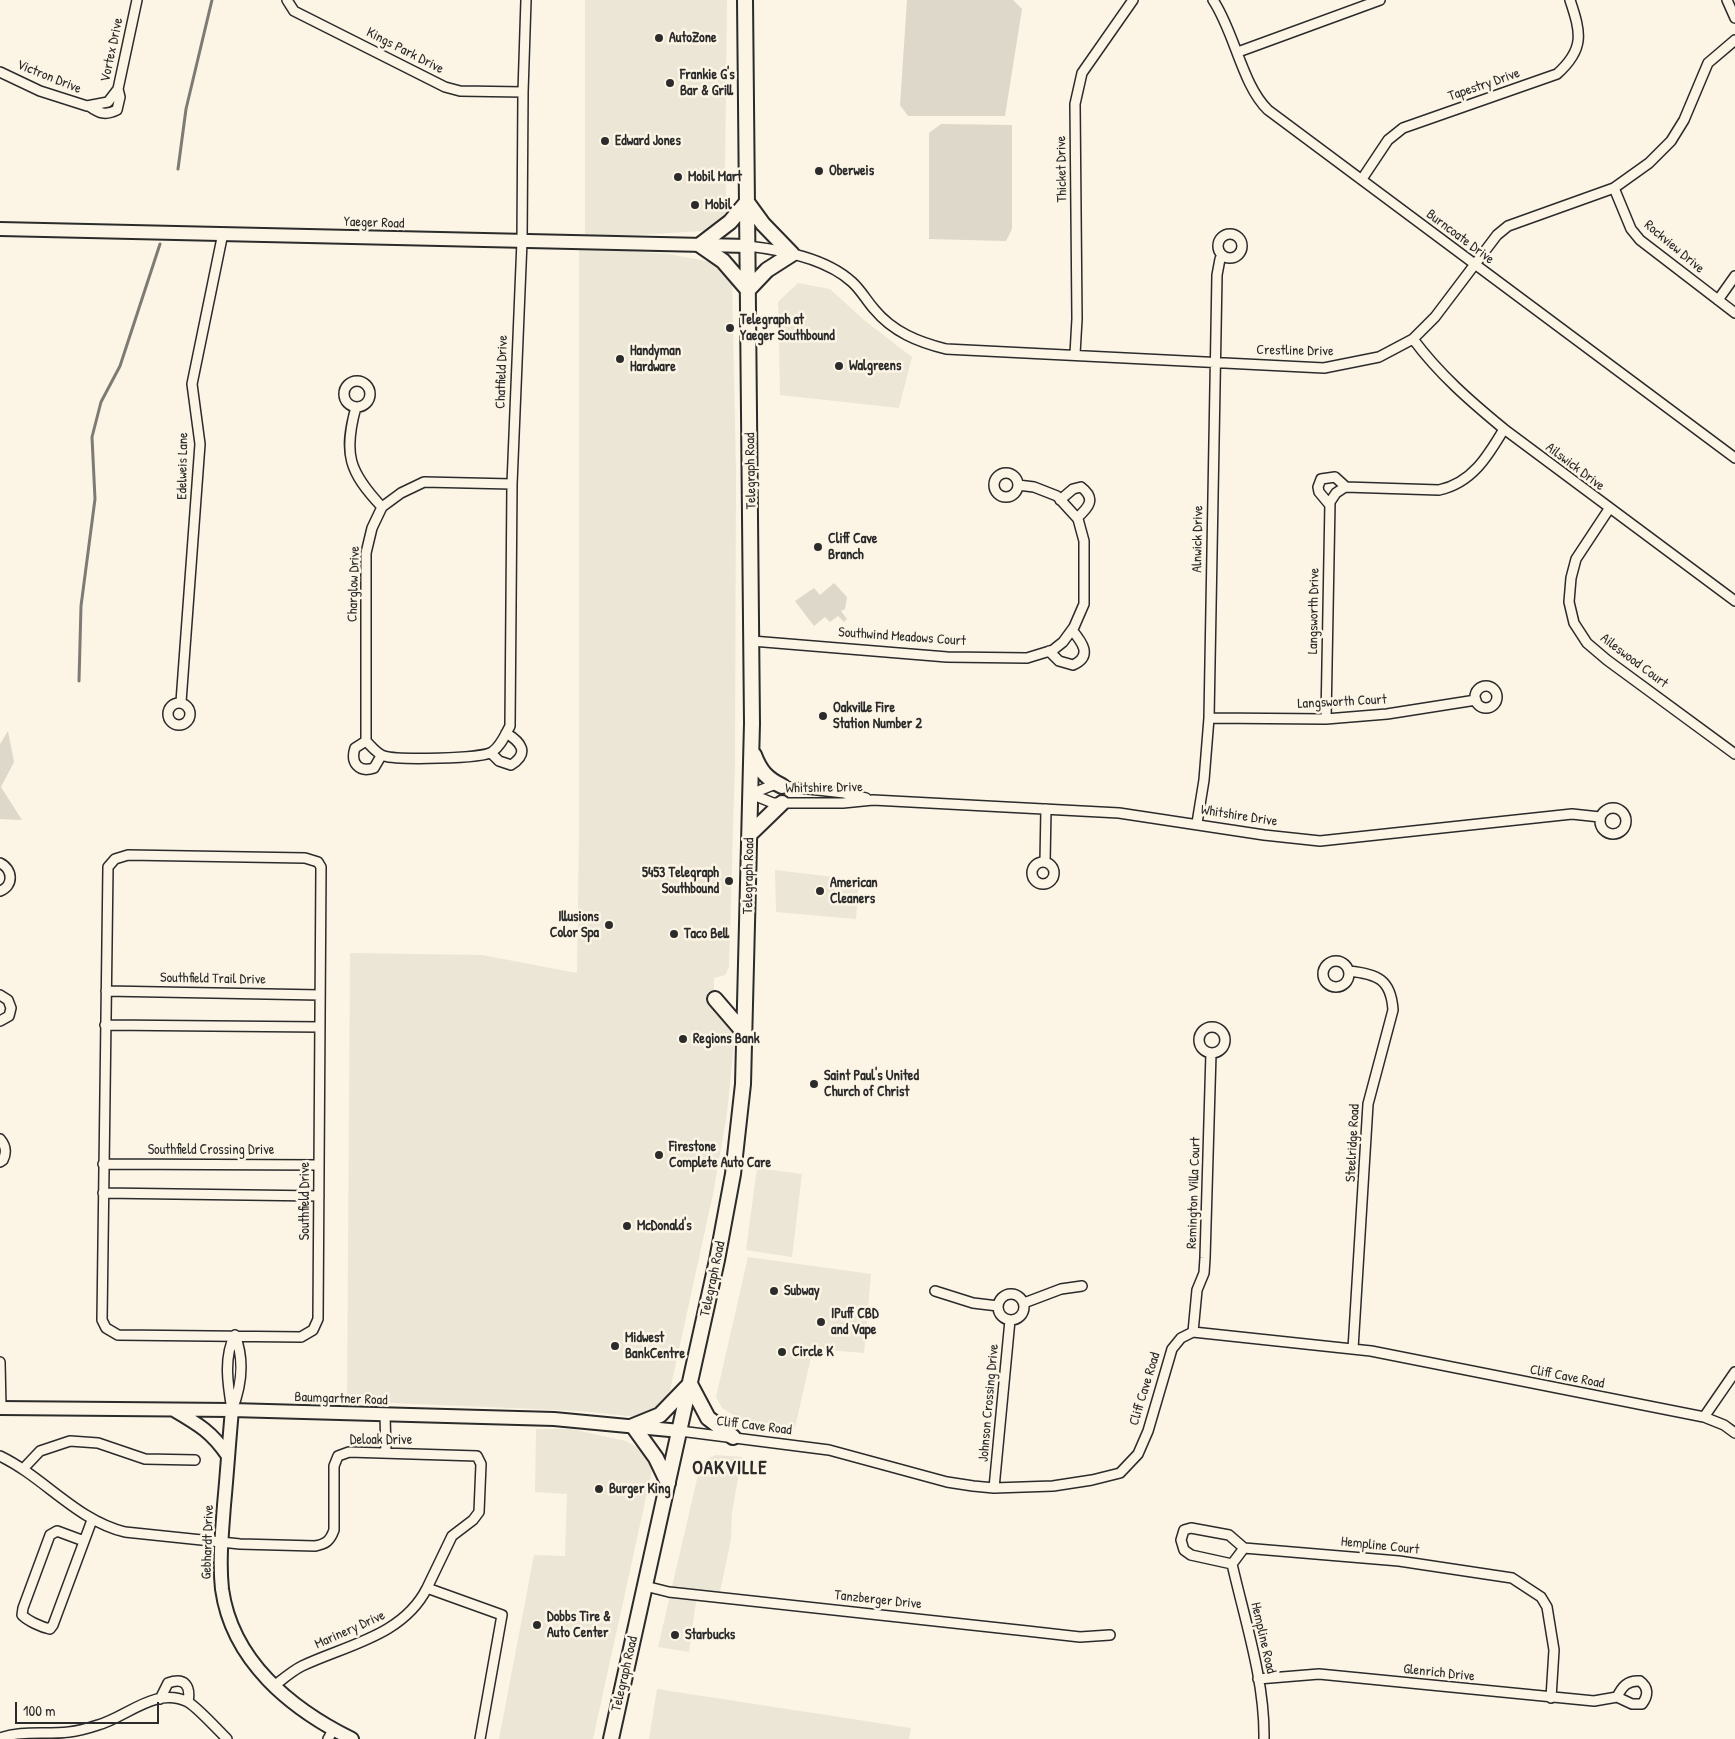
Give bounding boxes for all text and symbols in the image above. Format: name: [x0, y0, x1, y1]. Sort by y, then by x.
street label: Vortex Drive: [97, 16, 127, 84]
street label: Kings Park Drive: [363, 24, 447, 78]
place label: AutoZone: [669, 30, 717, 46]
marker: AutoZone: [653, 32, 665, 44]
street label: Victron Drive: [14, 56, 84, 98]
street label: Tapestry Drive: [1446, 65, 1522, 105]
place label: Frankie G's Bar & Grill: [680, 67, 735, 100]
marker: Frankie G's Bar & Grill: [664, 77, 676, 89]
place label: Edward Jones: [615, 133, 681, 149]
marker: Edward Jones: [599, 135, 611, 147]
street label: Thicket Drive: [1053, 135, 1071, 203]
place label: Oberweis: [829, 163, 874, 179]
marker: Oberweis: [813, 165, 825, 177]
place label: Mobil Mart: [688, 169, 742, 185]
marker: Mobil Mart: [672, 171, 684, 183]
place label: Mobil: [705, 197, 732, 213]
marker: Mobil: [689, 199, 701, 211]
street label: Burncoate Drive: [1423, 206, 1497, 268]
street label: Yaeger Road: [343, 214, 405, 232]
street label: Rockview Drive: [1640, 217, 1708, 277]
place label: Telegraph at Yaeger Southbound: [740, 312, 835, 344]
marker: Telegraph at Yaeger Southbound: [724, 322, 736, 334]
street label: Chatfield Drive: [492, 335, 512, 409]
street label: Crestline Drive: [1256, 342, 1334, 360]
place label: Handyman Hardware: [630, 343, 681, 376]
marker: Handyman Hardware: [614, 353, 626, 365]
place label: Walgreens: [849, 358, 901, 374]
marker: Walgreens: [833, 360, 845, 372]
street label: Edelweis Lane: [174, 432, 192, 500]
street label: Telegraph Road: [742, 433, 760, 509]
street label: Ailswick Drive: [1542, 439, 1608, 495]
street label: Alnwick Drive: [1189, 505, 1207, 573]
place label: Cliff Cave Branch: [828, 531, 877, 564]
marker: Cliff Cave Branch: [812, 541, 824, 553]
street label: Charglow Drive: [344, 546, 364, 622]
street label: Langsworth Drive: [1305, 568, 1323, 654]
street label: Southwind Meadows Court: [838, 624, 966, 650]
street label: Aileswood Court: [1597, 630, 1671, 692]
street label: Langsworth Court: [1297, 691, 1387, 713]
place label: Oakville Fire Station Number 2: [833, 700, 922, 732]
marker: Oakville Fire Station Number 2: [817, 710, 829, 722]
street label: Whitshire Drive: [785, 779, 863, 797]
street label: Whitshire Drive: [1199, 802, 1279, 830]
street label: Telegraph Road: [740, 838, 758, 914]
place label: 5453 Telegraph Southbound: [642, 865, 719, 898]
marker: 5453 Telegraph Southbound: [723, 875, 735, 887]
place label: American Cleaners: [830, 875, 878, 908]
marker: American Cleaners: [814, 885, 826, 897]
place label: Illusions Color Spa: [550, 909, 599, 942]
marker: Illusions Color Spa: [603, 919, 615, 931]
place label: Taco Bell: [684, 926, 729, 942]
marker: Taco Bell: [668, 928, 680, 940]
street label: Southfield Trail Drive: [160, 970, 266, 988]
place label: Regions Bank: [693, 1031, 760, 1047]
marker: Regions Bank: [677, 1033, 689, 1045]
place label: Saint Paul's United Church of Christ: [824, 1068, 919, 1100]
marker: Saint Paul's United Church of Christ: [808, 1078, 820, 1090]
street label: Steelridge Road: [1343, 1104, 1363, 1182]
street label: Remington Villa Court: [1184, 1137, 1204, 1249]
place label: Firestone Complete Auto Care: [669, 1139, 771, 1172]
street label: Southfield Crossing Drive: [148, 1142, 274, 1158]
marker: Firestone Complete Auto Care: [653, 1149, 665, 1161]
street label: Southfield Drive: [297, 1162, 313, 1240]
place label: McDonald's: [637, 1218, 692, 1234]
marker: McDonald's: [621, 1220, 633, 1232]
street label: Telegraph Road: [697, 1240, 729, 1318]
place label: Subway: [784, 1283, 820, 1299]
marker: Subway: [768, 1285, 780, 1297]
place label: IPuff CBD and Vape: [831, 1306, 879, 1338]
marker: IPuff CBD and Vape: [815, 1316, 827, 1328]
place label: Midwest BankCentre: [625, 1330, 685, 1362]
marker: Midwest BankCentre: [609, 1340, 621, 1352]
street label: Johnson Crossing Drive: [975, 1343, 1003, 1463]
place label: Circle K: [792, 1344, 833, 1360]
marker: Circle K: [776, 1346, 788, 1358]
street label: Cliff Cave Road: [1126, 1350, 1164, 1428]
street label: Cliff Cave Road: [1528, 1362, 1606, 1392]
street label: Baumgartner Road: [294, 1389, 388, 1409]
street label: Cliff Cave Road: [715, 1413, 793, 1439]
street label: Deloak Drive: [350, 1432, 412, 1448]
district label: OAKVILLE: [691, 1458, 769, 1480]
place label: Burger King: [609, 1481, 671, 1497]
marker: Burger King: [593, 1483, 605, 1495]
street label: Gebhardt Drive: [198, 1504, 218, 1580]
street label: Hempline Court: [1340, 1534, 1420, 1558]
street label: Tanzberger Drive: [833, 1587, 923, 1613]
street label: Hempline Road: [1247, 1601, 1279, 1675]
street label: Marinery Drive: [312, 1607, 388, 1653]
place label: Dobbs Tire & Auto Center: [547, 1609, 611, 1641]
marker: Dobbs Tire & Auto Center: [531, 1619, 543, 1631]
place label: Starbucks: [685, 1627, 735, 1643]
marker: Starbucks: [669, 1629, 681, 1641]
street label: Telegraph Road: [608, 1635, 642, 1713]
street label: Glenrich Drive: [1402, 1661, 1476, 1685]
scale bar: [18, 1692, 161, 1724]
text: 100 m: [23, 1700, 56, 1721]

